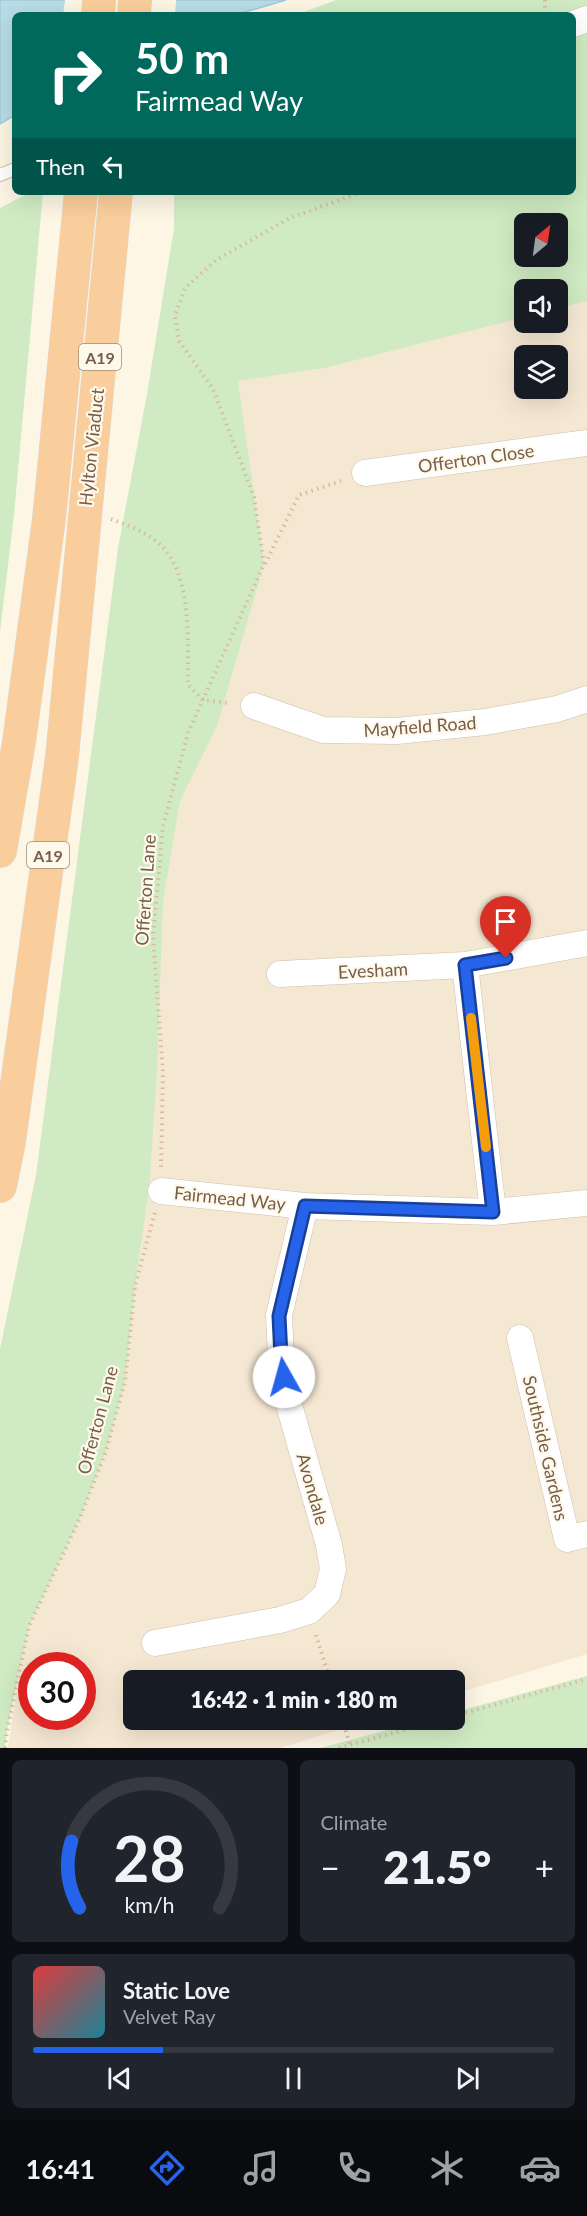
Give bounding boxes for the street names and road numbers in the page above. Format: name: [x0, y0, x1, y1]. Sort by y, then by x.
road number: A19: [79, 344, 121, 370]
street label: Hylton Viaduct: [74, 386, 108, 507]
street label: Offerton Close: [416, 439, 536, 477]
street label: Mayfield Road: [363, 711, 477, 741]
street label: Offerton Lane: [130, 834, 160, 946]
road number: A19: [27, 842, 69, 868]
street label: Evesham: [337, 957, 409, 983]
street label: Fairmead Way: [173, 1181, 288, 1215]
street label: Offerton Lane: [72, 1363, 122, 1477]
street label: Southside Gardens: [519, 1373, 573, 1523]
street label: Avondale: [292, 1451, 334, 1527]

